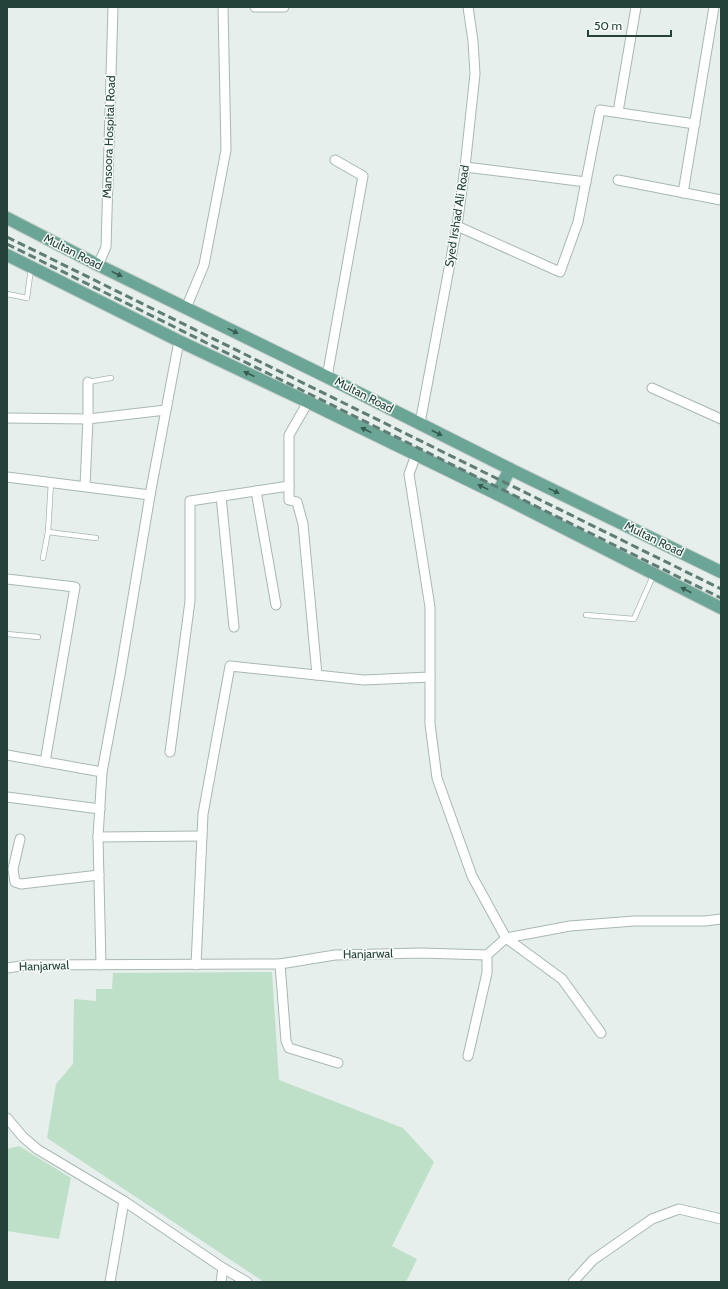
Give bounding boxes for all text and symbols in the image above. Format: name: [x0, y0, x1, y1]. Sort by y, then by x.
scale bar: [588, 12, 671, 38]
text: 50 m: [594, 18, 622, 33]
street label: Mansoora Hospital Road: [99, 75, 118, 199]
street label: Syed Irshad Ali Road: [441, 164, 472, 268]
street label: Multan Road: [41, 230, 105, 273]
one-way arrow: [111, 271, 122, 277]
one-way arrow: [228, 328, 239, 334]
one-way arrow: [243, 371, 254, 377]
street label: Multan Road: [332, 373, 396, 416]
one-way arrow: [360, 427, 372, 433]
one-way arrow: [432, 429, 443, 436]
one-way arrow: [477, 484, 488, 490]
one-way arrow: [548, 488, 559, 494]
street label: Multan Road: [622, 518, 686, 559]
one-way arrow: [680, 587, 692, 593]
street label: Hanjarwal: [343, 946, 393, 961]
street label: Hanjarwal: [19, 957, 69, 974]

